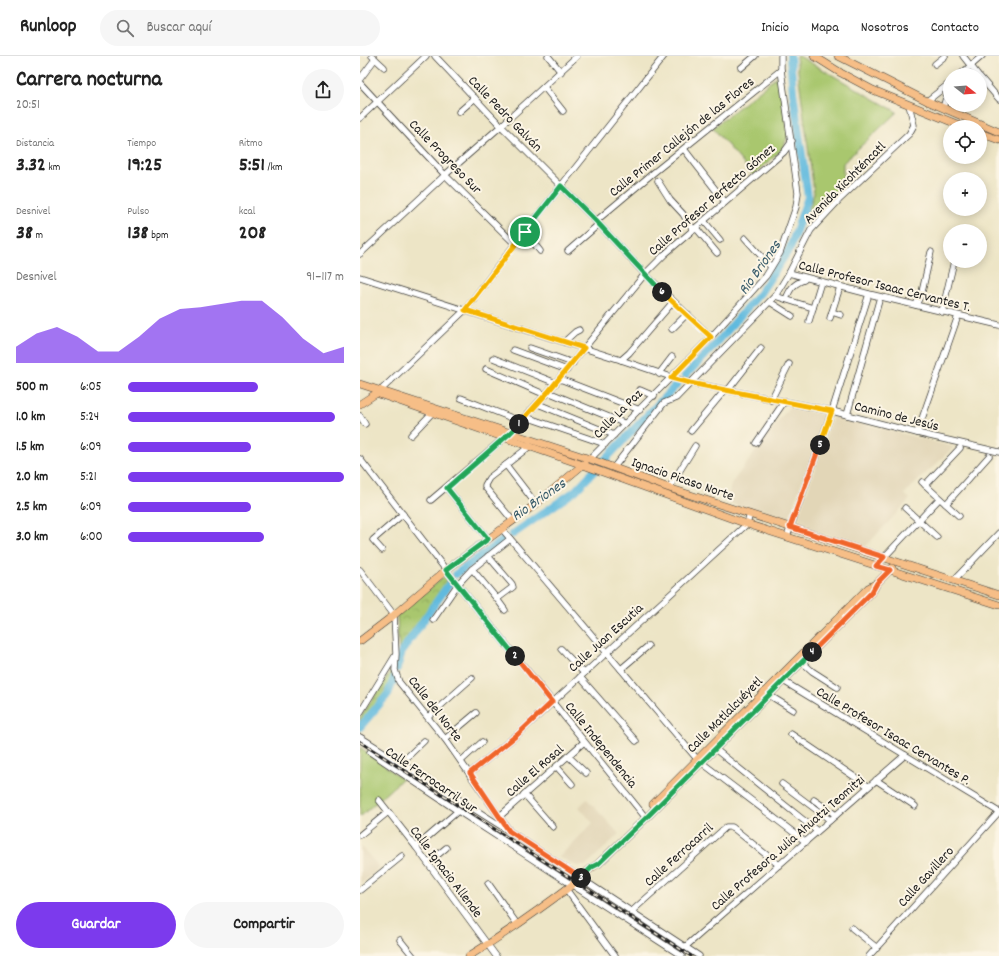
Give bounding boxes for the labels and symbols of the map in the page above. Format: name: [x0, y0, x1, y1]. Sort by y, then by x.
north arrow: [943, 68, 987, 112]
street label: Calle Pedro Galván: [463, 72, 546, 157]
street label: Calle Primer Callejón de las Flores: [605, 73, 759, 202]
street label: Calle Progreso Sur: [403, 115, 486, 200]
street label: Avenida Xicohténcatl: [800, 137, 892, 229]
street label: Calle Profesor Perfecto Gómez: [644, 139, 781, 261]
pin: [508, 215, 542, 249]
water label: Rio Briones: [734, 236, 788, 300]
street label: Calle Profesor Isaac Cervantes T.: [796, 256, 973, 318]
pin: 6: [652, 282, 672, 302]
street label: Calle La Paz: [589, 385, 648, 444]
street label: Camino de Jesús: [852, 397, 941, 437]
pin: 1: [509, 414, 529, 434]
pin: 5: [810, 435, 830, 455]
street label: Ignacio Picaso Norte: [628, 453, 736, 507]
water label: Rio Briones: [507, 473, 571, 527]
street label: Calle Juan Escutia: [564, 599, 649, 678]
pin: 4: [802, 642, 822, 662]
pin: 2: [505, 646, 525, 666]
street label: Calle del Norte: [402, 672, 466, 746]
street label: Calle Matlalcuéyetl: [683, 672, 769, 758]
street label: Calle Profesor Isaac Cervantes P.: [812, 682, 974, 791]
street label: Calle Independencia: [559, 698, 642, 793]
street label: Calle El Rosal: [502, 740, 569, 802]
street label: Calle Ferrocarril Sur: [381, 742, 482, 819]
street label: Calle Profesora Julia Ahuatzi Teomitzi: [707, 771, 870, 916]
street label: Calle Ferrocarril: [640, 818, 719, 892]
street label: Calle Ignacio Allende: [404, 822, 487, 922]
street label: Calle Gavillero: [894, 842, 959, 912]
pin: 3: [571, 868, 591, 888]

